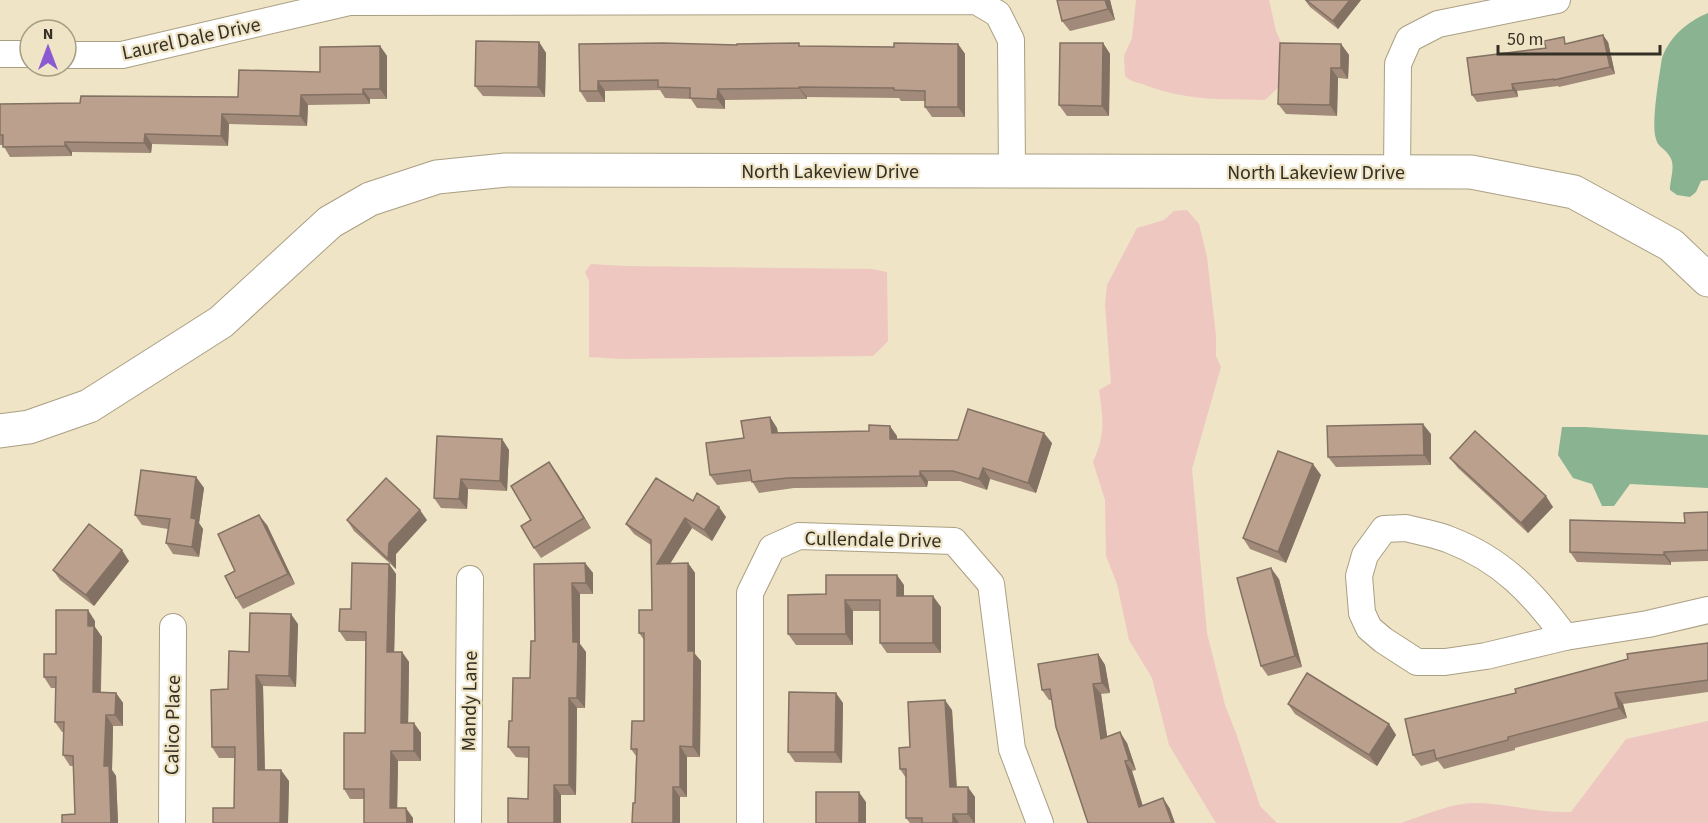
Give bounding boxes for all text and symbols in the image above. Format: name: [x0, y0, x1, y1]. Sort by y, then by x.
street label: Laurel Dale Drive: [119, 11, 263, 67]
north arrow: [18, 18, 78, 78]
scale bar: [1498, 18, 1660, 56]
text: N: [43, 23, 53, 45]
text: 50 m: [1507, 27, 1543, 52]
street label: North Lakeview Drive: [741, 158, 919, 186]
street label: North Lakeview Drive: [1227, 159, 1405, 187]
street label: Cullendale Drive: [804, 525, 942, 555]
street label: Mandy Lane: [455, 650, 485, 752]
street label: Calico Place: [158, 675, 188, 775]

